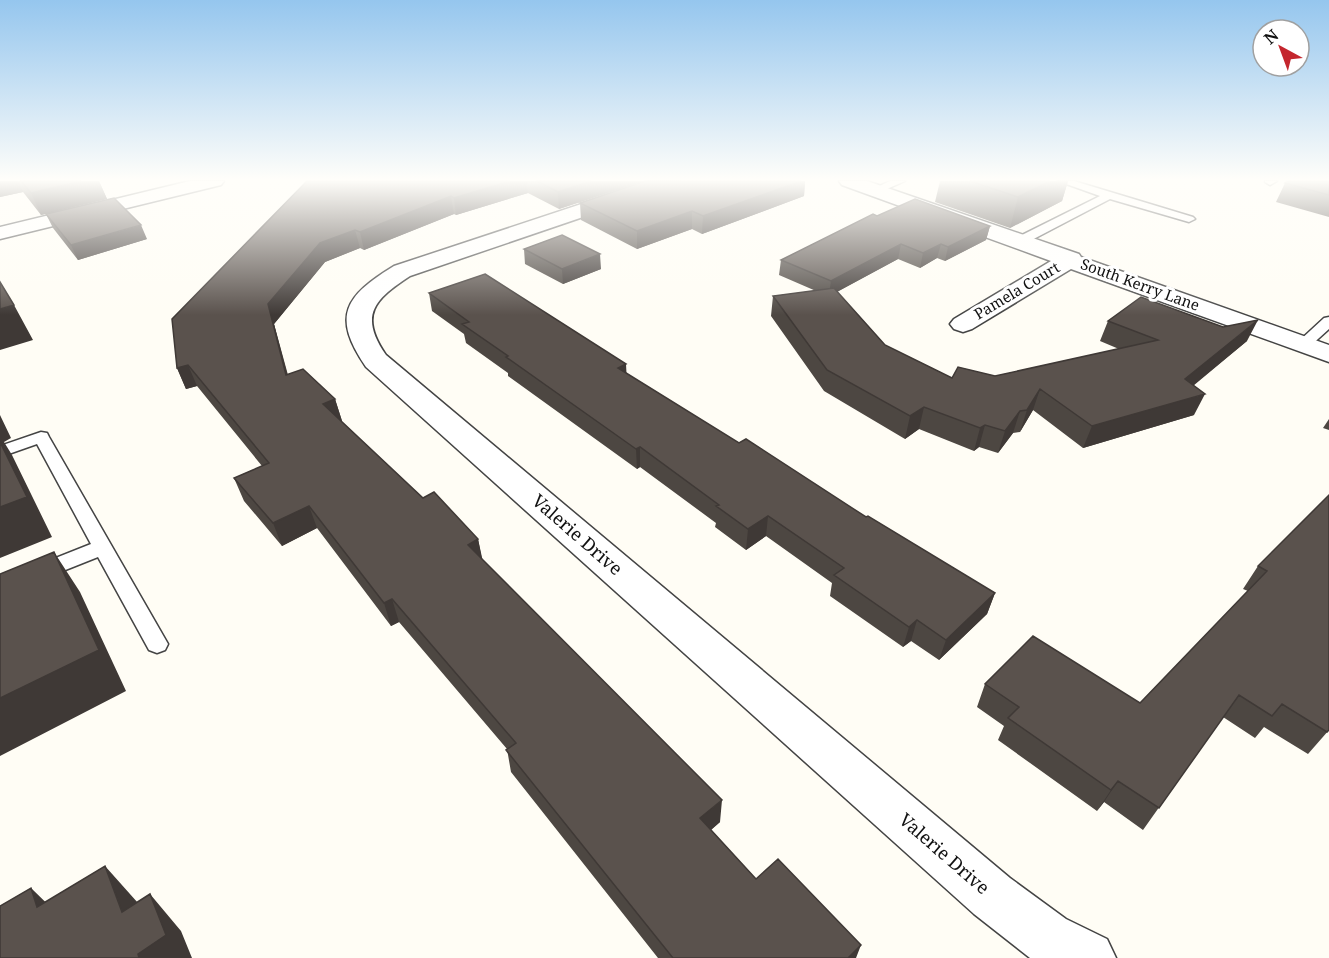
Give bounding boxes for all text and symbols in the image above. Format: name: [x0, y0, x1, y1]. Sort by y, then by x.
north arrow: [1251, 18, 1311, 78]
text: N: [1259, 24, 1283, 49]
street label: South Kerry Lane: [1078, 253, 1203, 315]
street label: Pamela Court: [970, 257, 1063, 324]
street label: Valerie Drive: [527, 488, 628, 580]
street label: Valerie Drive: [894, 807, 995, 899]

